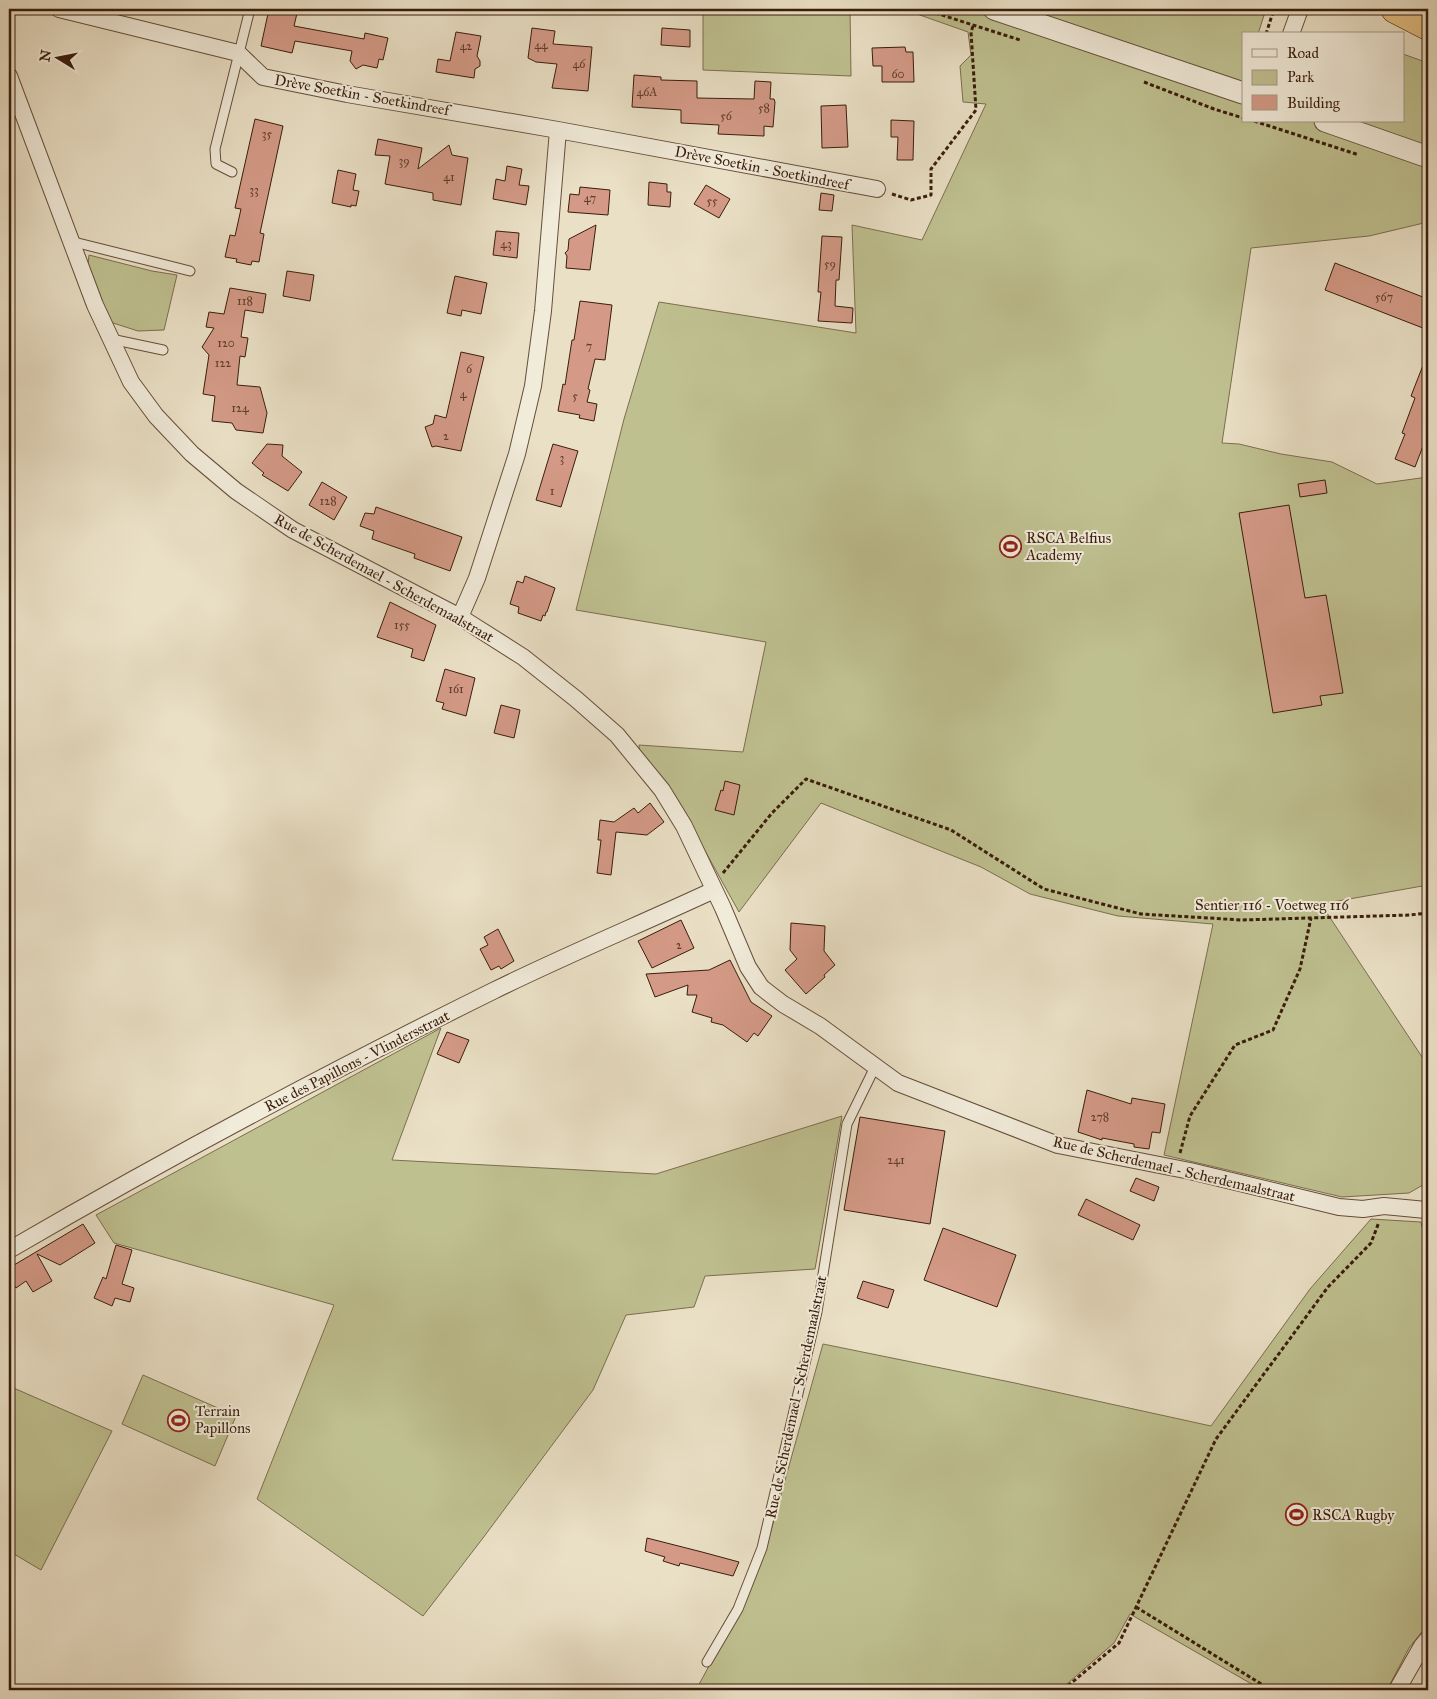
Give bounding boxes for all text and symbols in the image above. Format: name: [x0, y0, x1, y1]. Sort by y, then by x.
north arrow: [32, 32, 82, 82]
legend: [1242, 32, 1404, 122]
house number: 44: [534, 38, 548, 52]
house number: 42: [460, 39, 472, 53]
text: Road: [1287, 44, 1319, 62]
text: N: [36, 48, 55, 63]
house number: 46: [573, 57, 586, 71]
house number: 60: [891, 67, 905, 81]
text: Park: [1287, 68, 1314, 86]
street label: Drève Soetkin - Soetkindreef: [273, 71, 454, 120]
house number: 46A: [637, 85, 657, 99]
text: Building: [1287, 94, 1341, 112]
house number: 58: [758, 101, 770, 115]
house number: 56: [720, 109, 733, 123]
house number: 35: [262, 127, 273, 141]
street label: Drève Soetkin - Soetkindreef: [673, 142, 854, 194]
house number: 39: [398, 154, 410, 168]
house number: 41: [443, 170, 455, 184]
house number: 33: [249, 183, 259, 197]
house number: 47: [584, 191, 596, 205]
house number: 55: [706, 194, 718, 208]
house number: 43: [500, 237, 512, 251]
house number: 59: [824, 257, 836, 271]
house number: 567: [1375, 290, 1393, 304]
house number: 118: [237, 294, 253, 308]
house number: 120: [217, 336, 235, 350]
house number: 7: [586, 339, 592, 353]
house number: 122: [215, 356, 231, 370]
house number: 6: [466, 362, 473, 376]
house number: 4: [460, 387, 467, 401]
house number: 5: [572, 389, 578, 403]
house number: 124: [231, 401, 249, 415]
house number: 2: [443, 429, 449, 443]
house number: 3: [560, 451, 565, 465]
house number: 1: [550, 484, 555, 498]
house number: 128: [319, 494, 337, 508]
street label: Rue de Scherdemael - Scherdemaalstraat: [271, 510, 497, 646]
place label: RSCA Belfius Academy: [1025, 529, 1111, 564]
sports icon: RSCA Belfius Academy: [998, 535, 1022, 559]
house number: 155: [394, 618, 410, 632]
house number: 161: [448, 682, 464, 696]
street label: Sentier 116 - Voetweg 116: [1195, 896, 1350, 914]
house number: 2: [676, 938, 682, 952]
street label: Rue des Papillons - Vlindersstraat: [262, 1006, 453, 1116]
house number: 278: [1091, 1110, 1109, 1124]
street label: Rue de Scherdemael - Scherdemaalstraat: [1051, 1132, 1298, 1206]
house number: 241: [887, 1153, 905, 1167]
street label: Rue de Scherdemael - Scherdemaalstraat: [761, 1273, 831, 1520]
place label: Terrain Papillons: [195, 1402, 251, 1437]
sports icon: Terrain Papillons: [167, 1408, 191, 1432]
sports icon: RSCA Rugby: [1284, 1503, 1308, 1527]
place label: RSCA Rugby: [1312, 1506, 1395, 1524]

